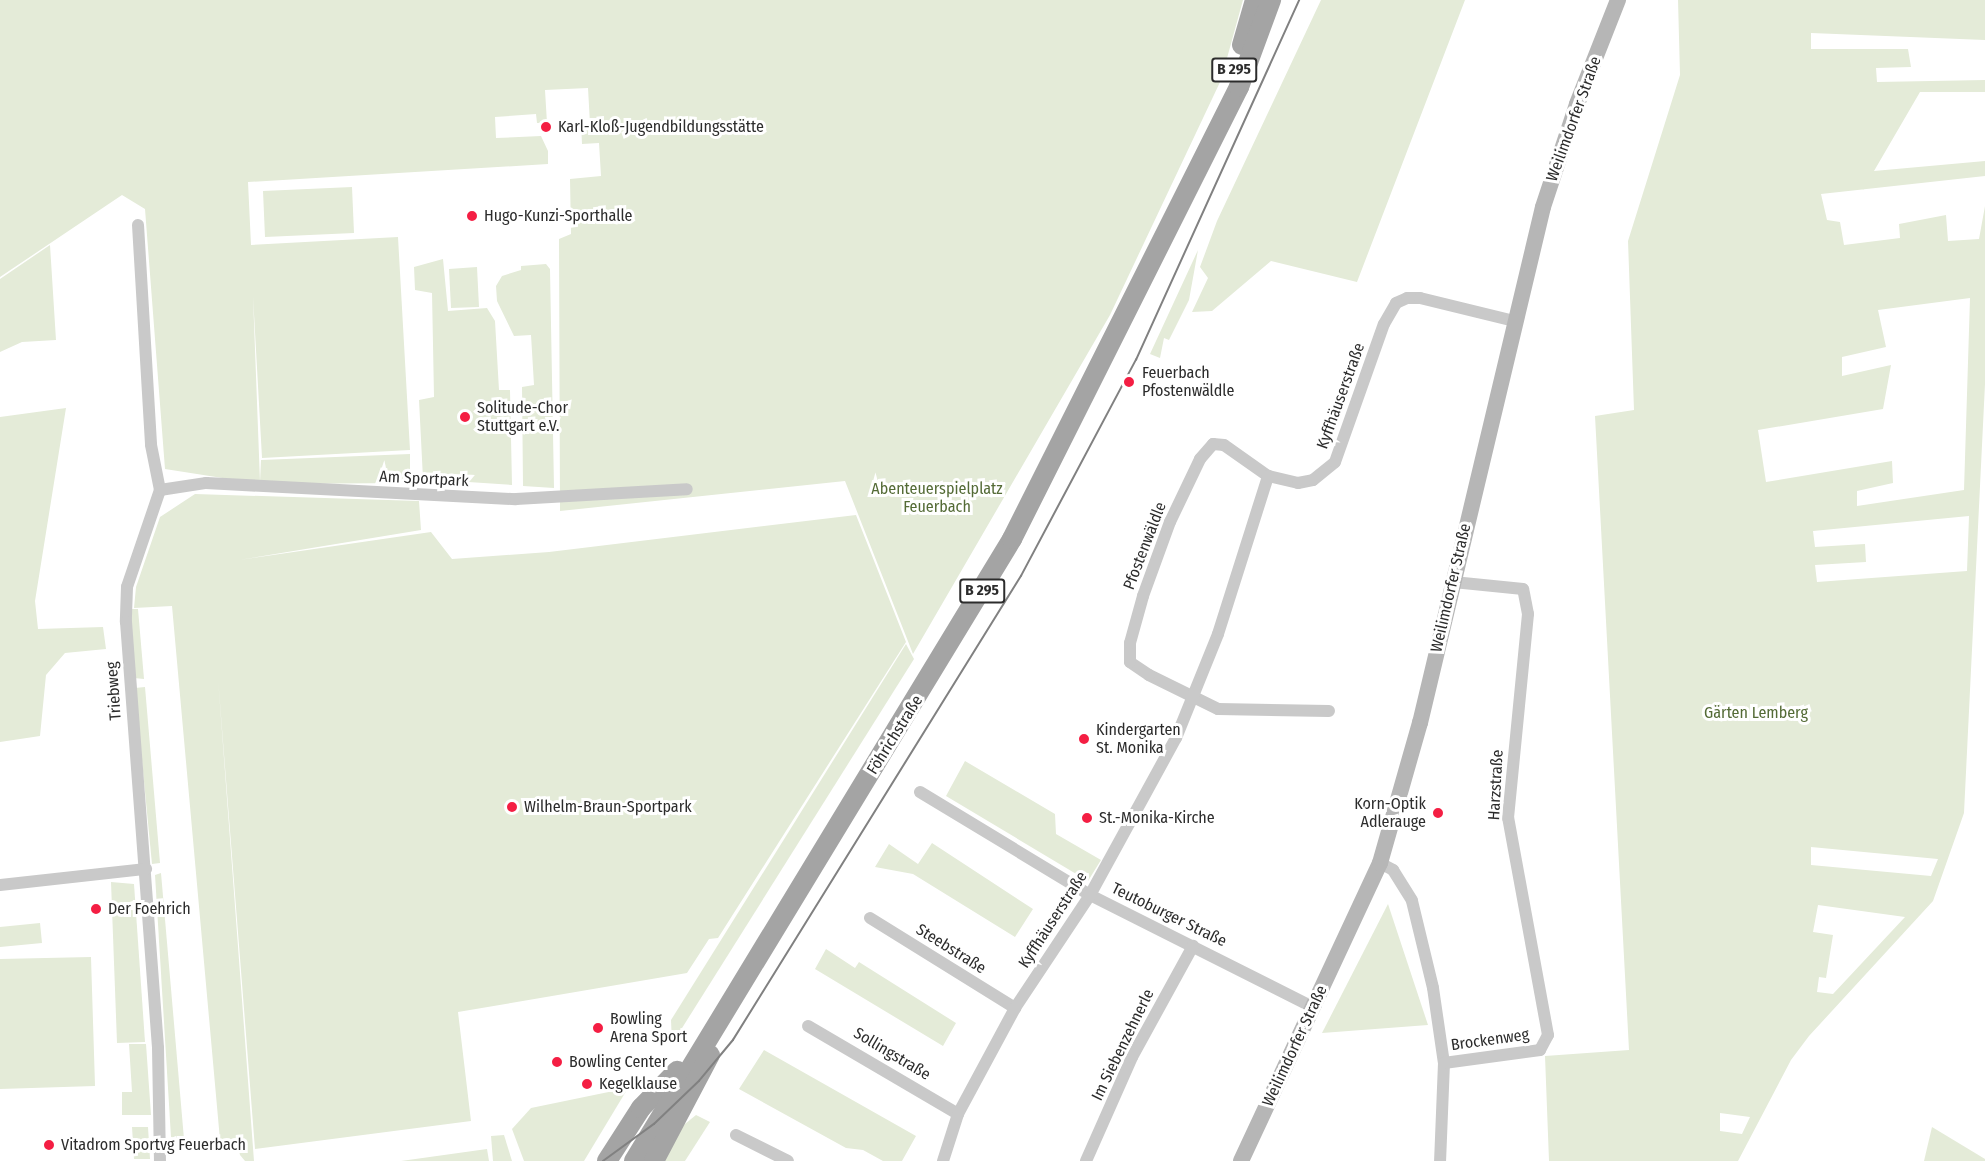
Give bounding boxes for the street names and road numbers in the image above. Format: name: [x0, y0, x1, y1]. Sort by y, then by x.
street label: Weilimdorfer Straße: [1543, 54, 1605, 184]
road number: B 295: [1210, 58, 1258, 82]
street label: Kyffhäuserstraße: [1313, 340, 1369, 452]
street label: Am Sportpark: [379, 467, 469, 491]
street label: Pfostenwäldle: [1119, 499, 1171, 593]
street label: Weilimdorfer Straße: [1427, 522, 1475, 654]
road number: B 295: [958, 579, 1006, 603]
street label: Triebweg: [102, 661, 126, 721]
street label: Föhrichstraße: [863, 692, 927, 778]
street label: Harzstraße: [1485, 749, 1507, 821]
street label: Kyffhäuserstraße: [1015, 868, 1091, 972]
street label: Teutoburger Straße: [1108, 879, 1230, 951]
street label: Steebstraße: [913, 920, 989, 978]
street label: Weilimdorfer Straße: [1259, 982, 1331, 1110]
street label: Im Siebenzehnerle: [1088, 986, 1158, 1104]
street label: Sollingstraße: [850, 1024, 934, 1084]
street label: Brockenweg: [1450, 1025, 1530, 1055]

